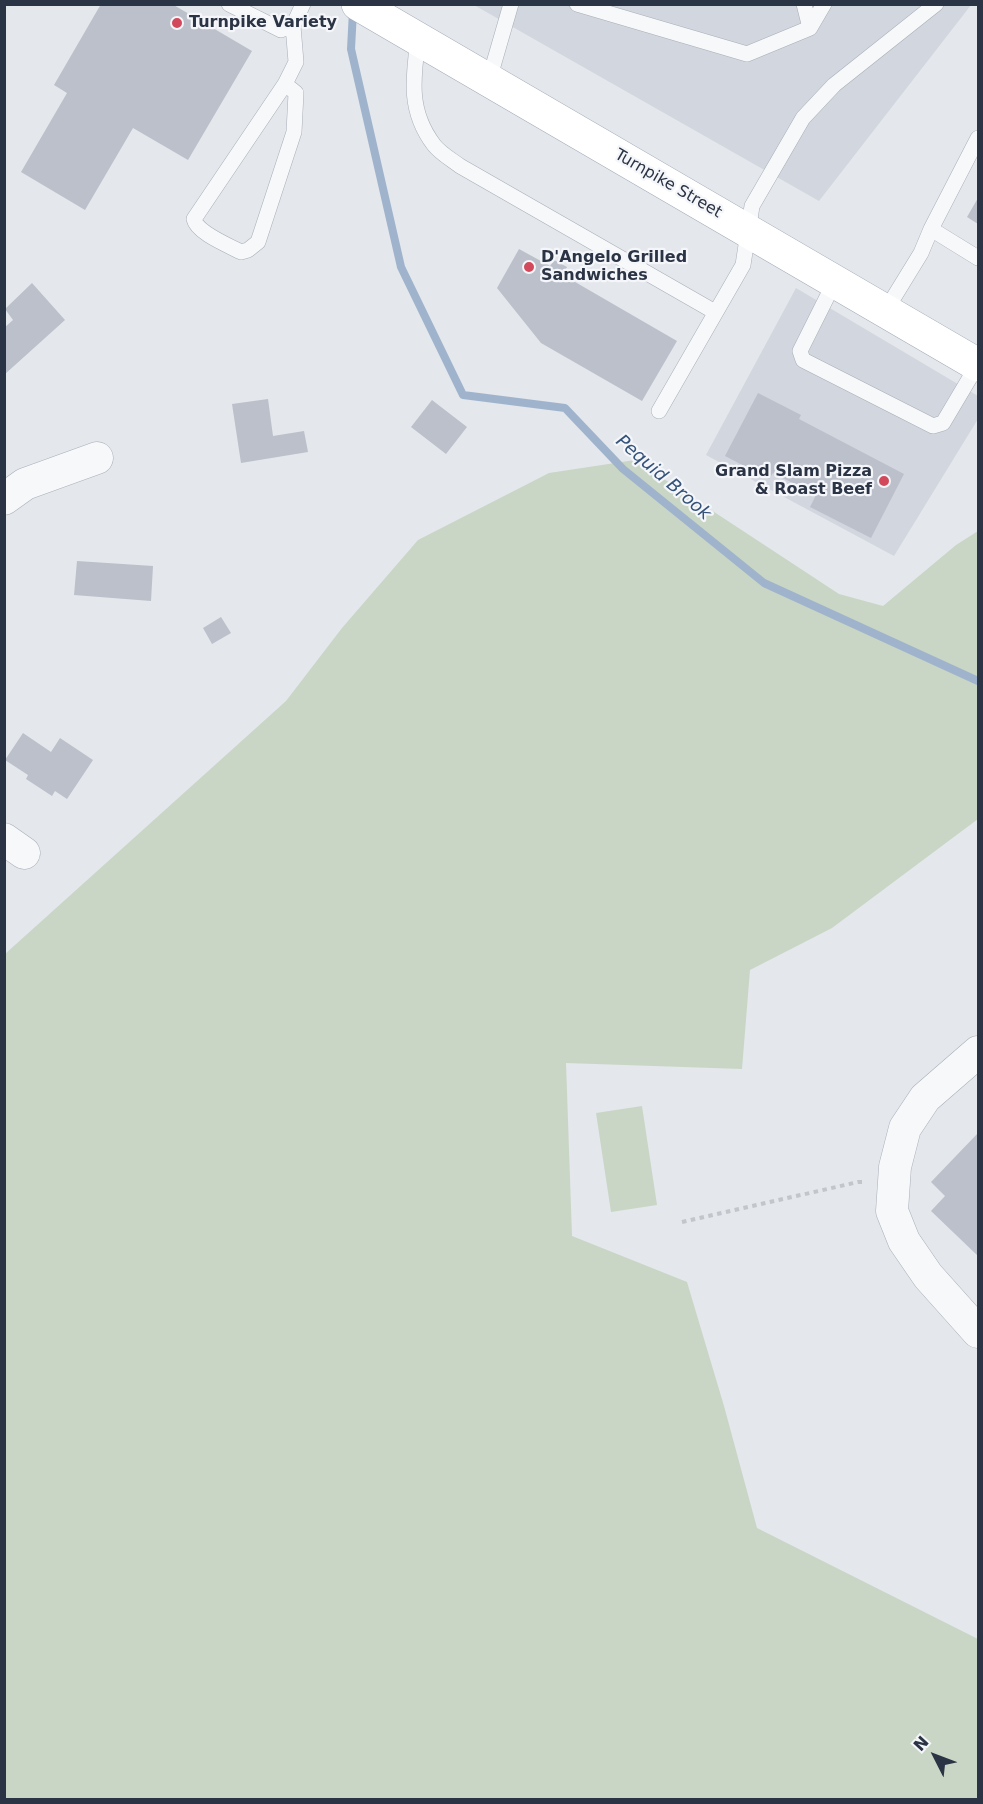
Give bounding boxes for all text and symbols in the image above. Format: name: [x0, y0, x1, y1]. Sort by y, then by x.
place label: Turnpike Variety: [189, 13, 337, 33]
marker: Turnpike Variety: [170, 16, 184, 30]
street label: Turnpike Street: [611, 145, 725, 223]
place label: D'Angelo Grilled Sandwiches: [541, 248, 687, 286]
marker: D'Angelo Grilled Sandwiches: [522, 260, 536, 274]
water label: Pequid Brook: [611, 431, 715, 525]
place label: Grand Slam Pizza & Roast Beef: [715, 462, 872, 500]
marker: Grand Slam Pizza & Roast Beef: [877, 474, 891, 488]
north arrow: [905, 1726, 965, 1786]
text: N: [910, 1732, 933, 1755]

